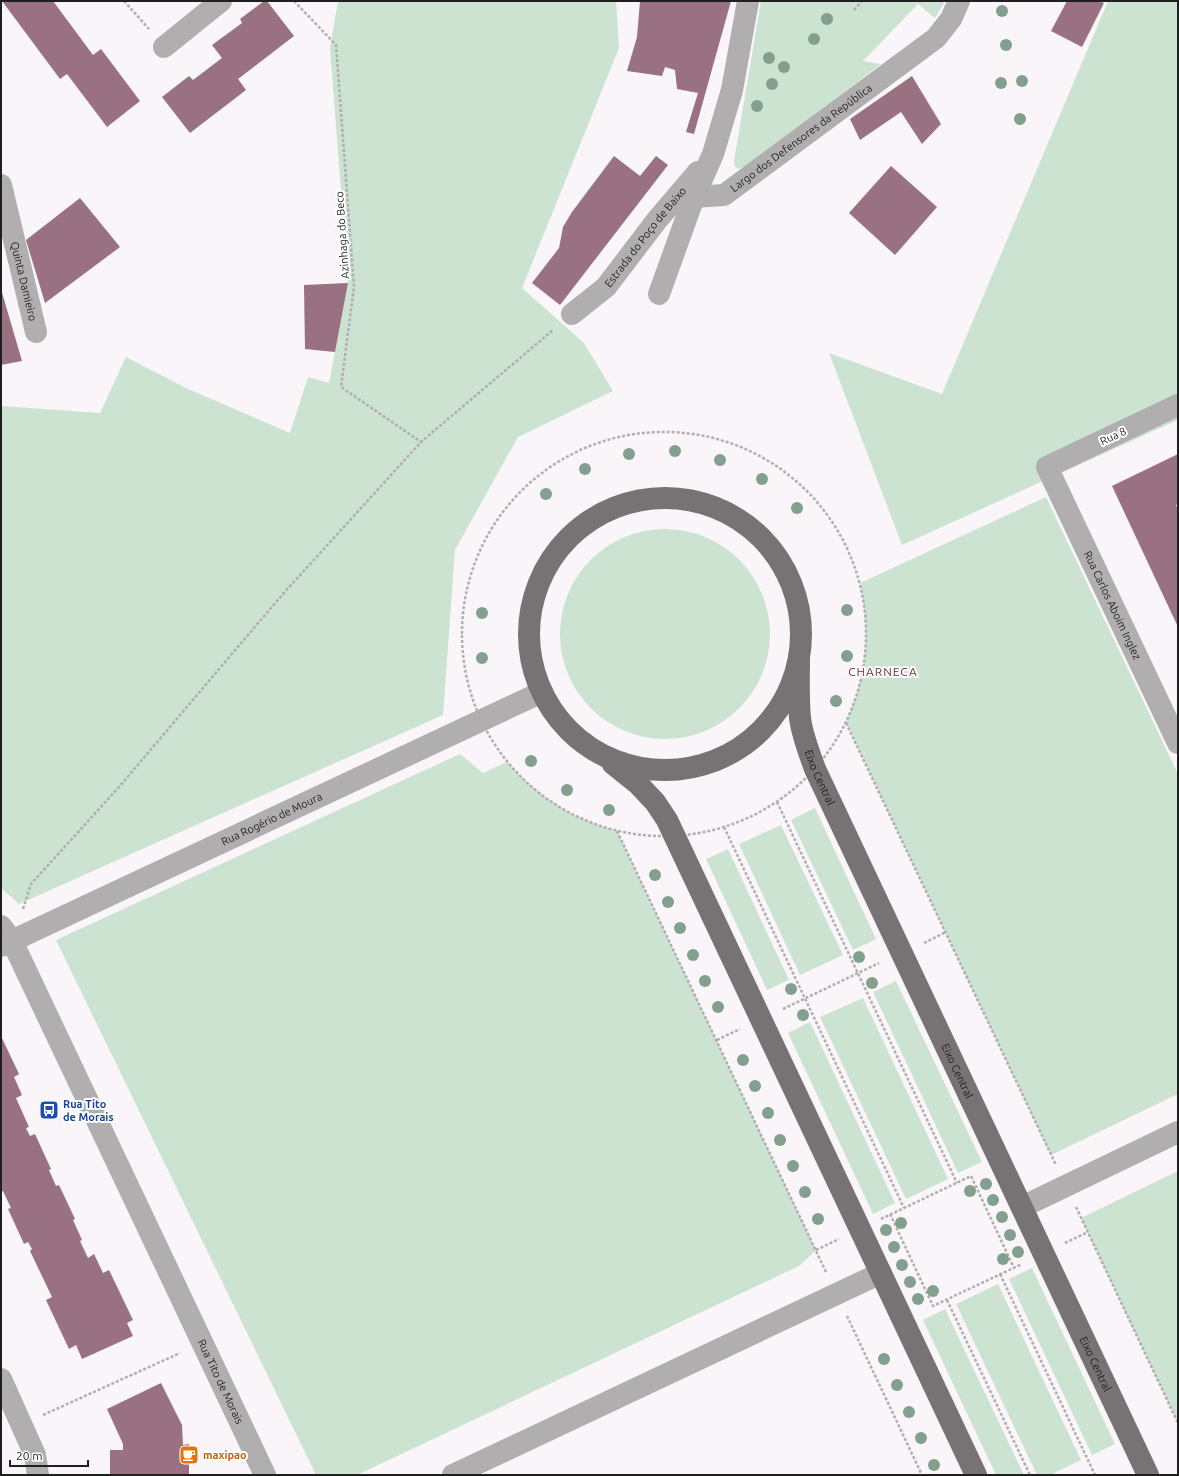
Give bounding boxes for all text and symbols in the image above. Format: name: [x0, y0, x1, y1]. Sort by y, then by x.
street label: Largo dos Defensores da República: [728, 82, 874, 194]
street label: Estrada do Poço de Baixo: [602, 184, 689, 290]
street label: Azinhaga do Beco: [333, 191, 351, 279]
street label: Quinta Damieiro: [9, 240, 39, 322]
street label: Rua 8: [1098, 425, 1128, 447]
street label: Rua Carlos Aboim Inglez: [1082, 549, 1144, 662]
district label: CHARNECA: [848, 665, 918, 678]
street label: Eixo Central: [803, 748, 837, 807]
street label: Rua Rogério de Moura: [219, 790, 324, 848]
street label: Eixo Central: [939, 1041, 975, 1100]
place label: Rua Tito de Morais: [63, 1098, 114, 1123]
bus stop icon: Rua Tito de Morais: [38, 1099, 60, 1121]
street label: Eixo Central: [1077, 1334, 1114, 1393]
street label: Rua Tito de Morais: [196, 1337, 246, 1426]
scale bar: [10, 1442, 88, 1468]
cafe icon: maxipao: [178, 1444, 200, 1466]
text: 20 m: [16, 1449, 43, 1462]
place label: maxipao: [203, 1449, 247, 1461]

